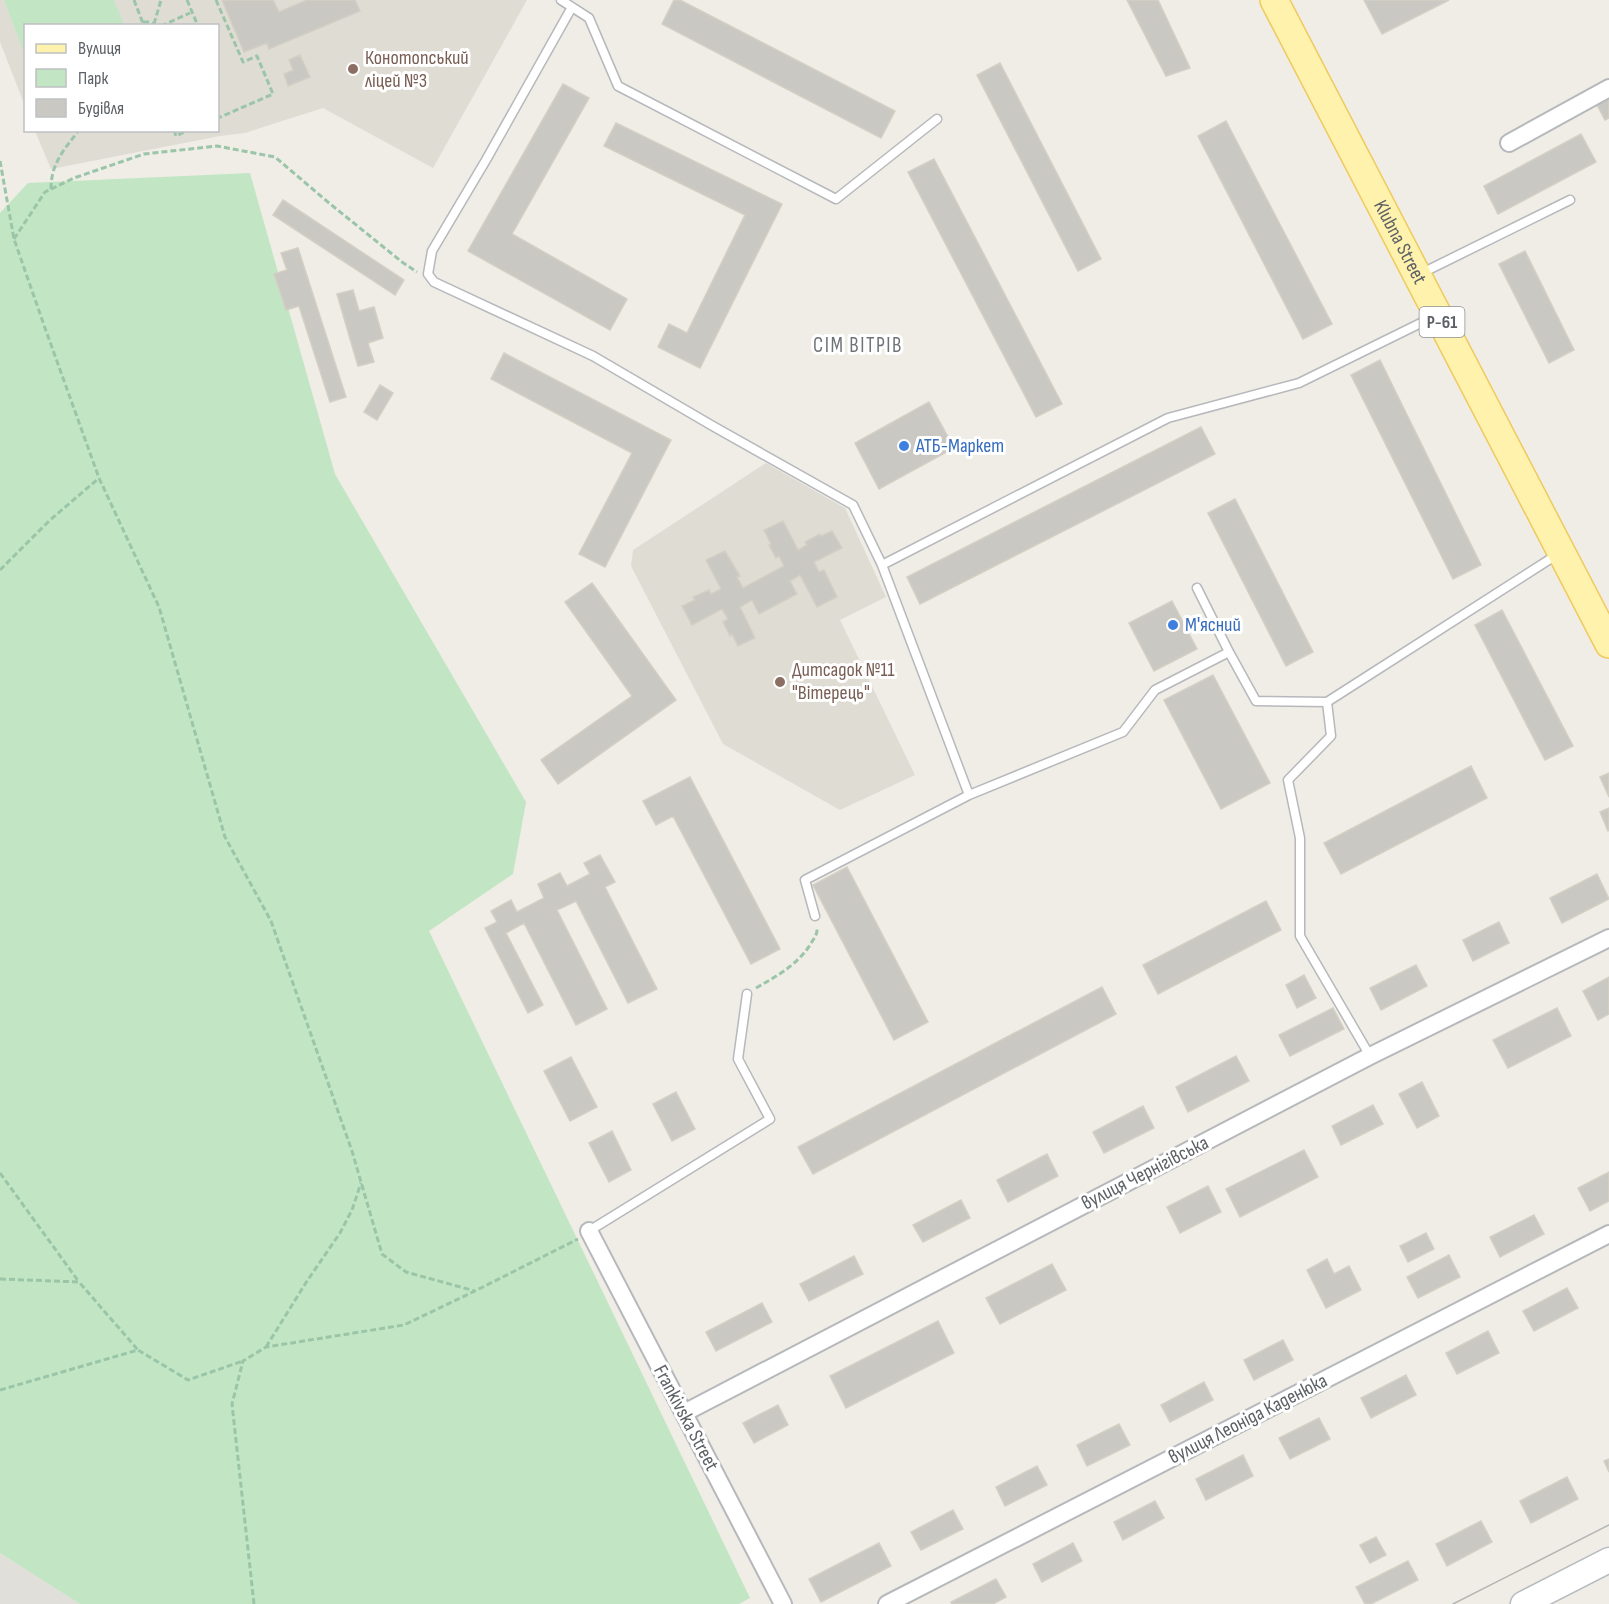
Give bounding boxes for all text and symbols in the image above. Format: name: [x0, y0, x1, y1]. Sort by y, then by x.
legend: [24, 24, 219, 132]
text: Вулиця: [78, 38, 121, 59]
place label: Конотопський ліцей №3: [365, 46, 469, 93]
marker: Конотопський ліцей №3: [346, 62, 360, 76]
text: Парк: [78, 68, 109, 89]
text: Будівля: [78, 98, 124, 119]
street label: Klubna Street: [1368, 196, 1432, 288]
road number: Р-61: [1420, 307, 1464, 337]
district label: СІМ ВІТРІВ: [813, 333, 903, 358]
place label: АТБ-Маркет: [915, 434, 1004, 458]
marker: АТБ-Маркет: [897, 439, 911, 453]
place label: М'ясний: [1185, 613, 1241, 637]
marker: М'ясний: [1166, 618, 1180, 632]
place label: Дитсадок №11 "Вітерець": [792, 658, 895, 705]
marker: Дитсадок №11 "Вітерець": [773, 675, 787, 689]
street label: вулиця Чернігівська: [1077, 1131, 1213, 1215]
street label: Frankivska Street: [648, 1361, 724, 1475]
street label: вулиця Леоніда Каденюка: [1165, 1369, 1331, 1469]

